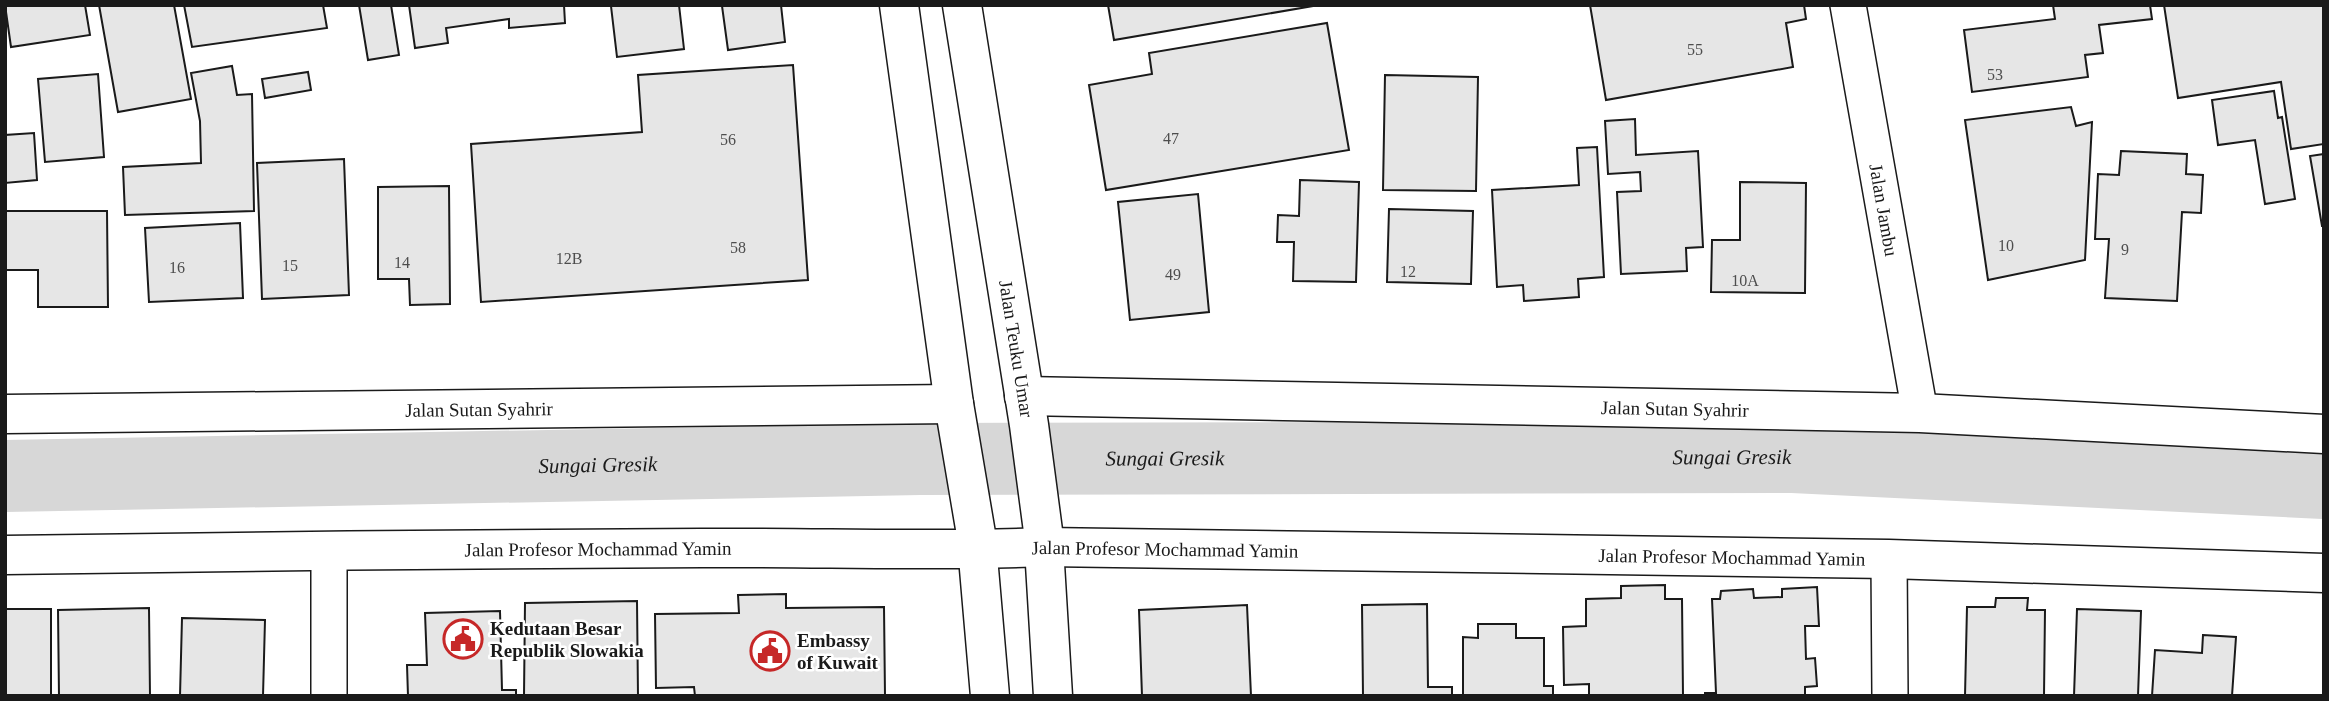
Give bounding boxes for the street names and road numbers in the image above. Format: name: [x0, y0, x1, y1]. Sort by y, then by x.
street label: Jalan Jambu: [1866, 162, 1903, 258]
street label: Jalan Teuku Umar: [996, 278, 1038, 419]
street label: Jalan Sutan Syahrir: [1601, 396, 1750, 420]
street label: Jalan Sutan Syahrir: [405, 398, 554, 420]
street label: Jalan Profesor Mochammad Yamin: [1031, 536, 1299, 561]
street label: Jalan Profesor Mochammad Yamin: [464, 537, 732, 560]
street label: Jalan Profesor Mochammad Yamin: [1598, 544, 1866, 569]

